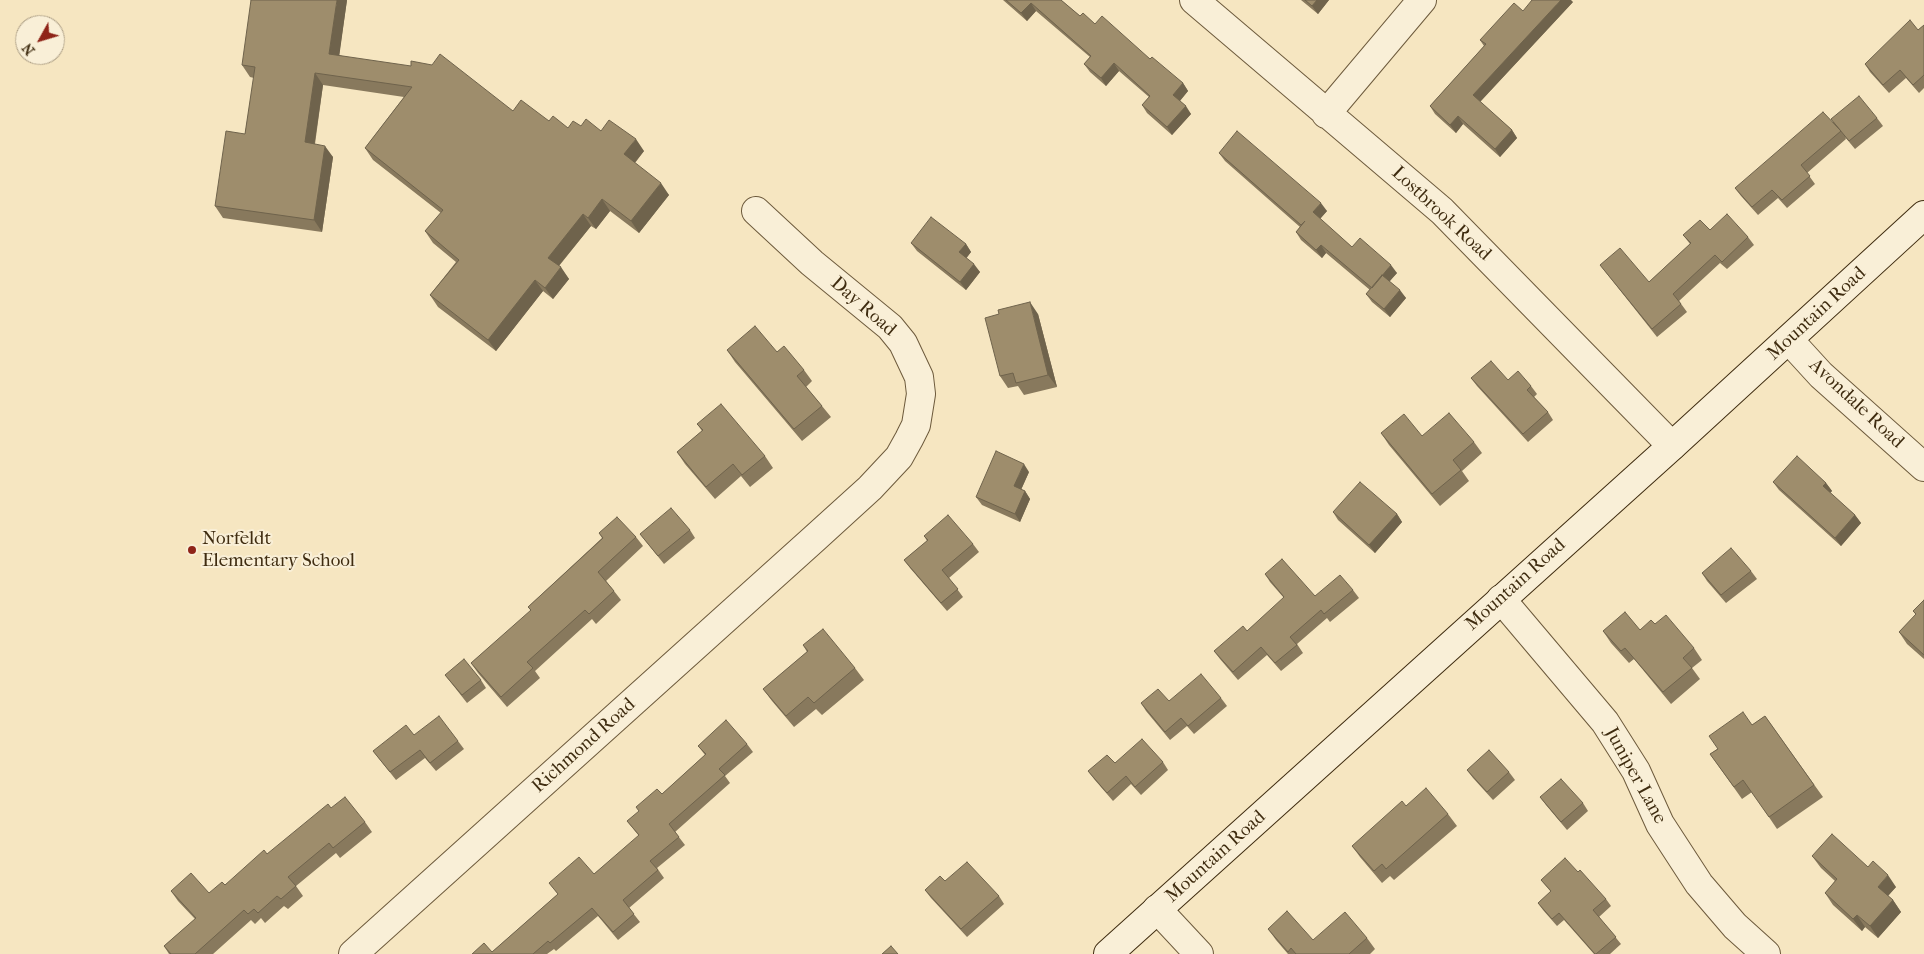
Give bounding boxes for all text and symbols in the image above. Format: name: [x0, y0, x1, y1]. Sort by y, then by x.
north arrow: [15, 15, 65, 65]
text: N: [19, 40, 39, 59]
street label: Lostbrook Road: [1386, 162, 1496, 266]
street label: Mountain Road: [1763, 262, 1871, 366]
street label: Day Road: [826, 272, 900, 342]
street label: Avondale Road: [1804, 354, 1908, 454]
place label: Norfeldt Elementary School: [202, 528, 355, 572]
street label: Mountain Road: [1461, 534, 1571, 636]
marker: Norfeldt Elementary School: [186, 544, 198, 556]
street label: Richmond Road: [528, 694, 640, 798]
street label: Juniper Lane: [1599, 724, 1671, 828]
street label: Mountain Road: [1161, 806, 1271, 908]

